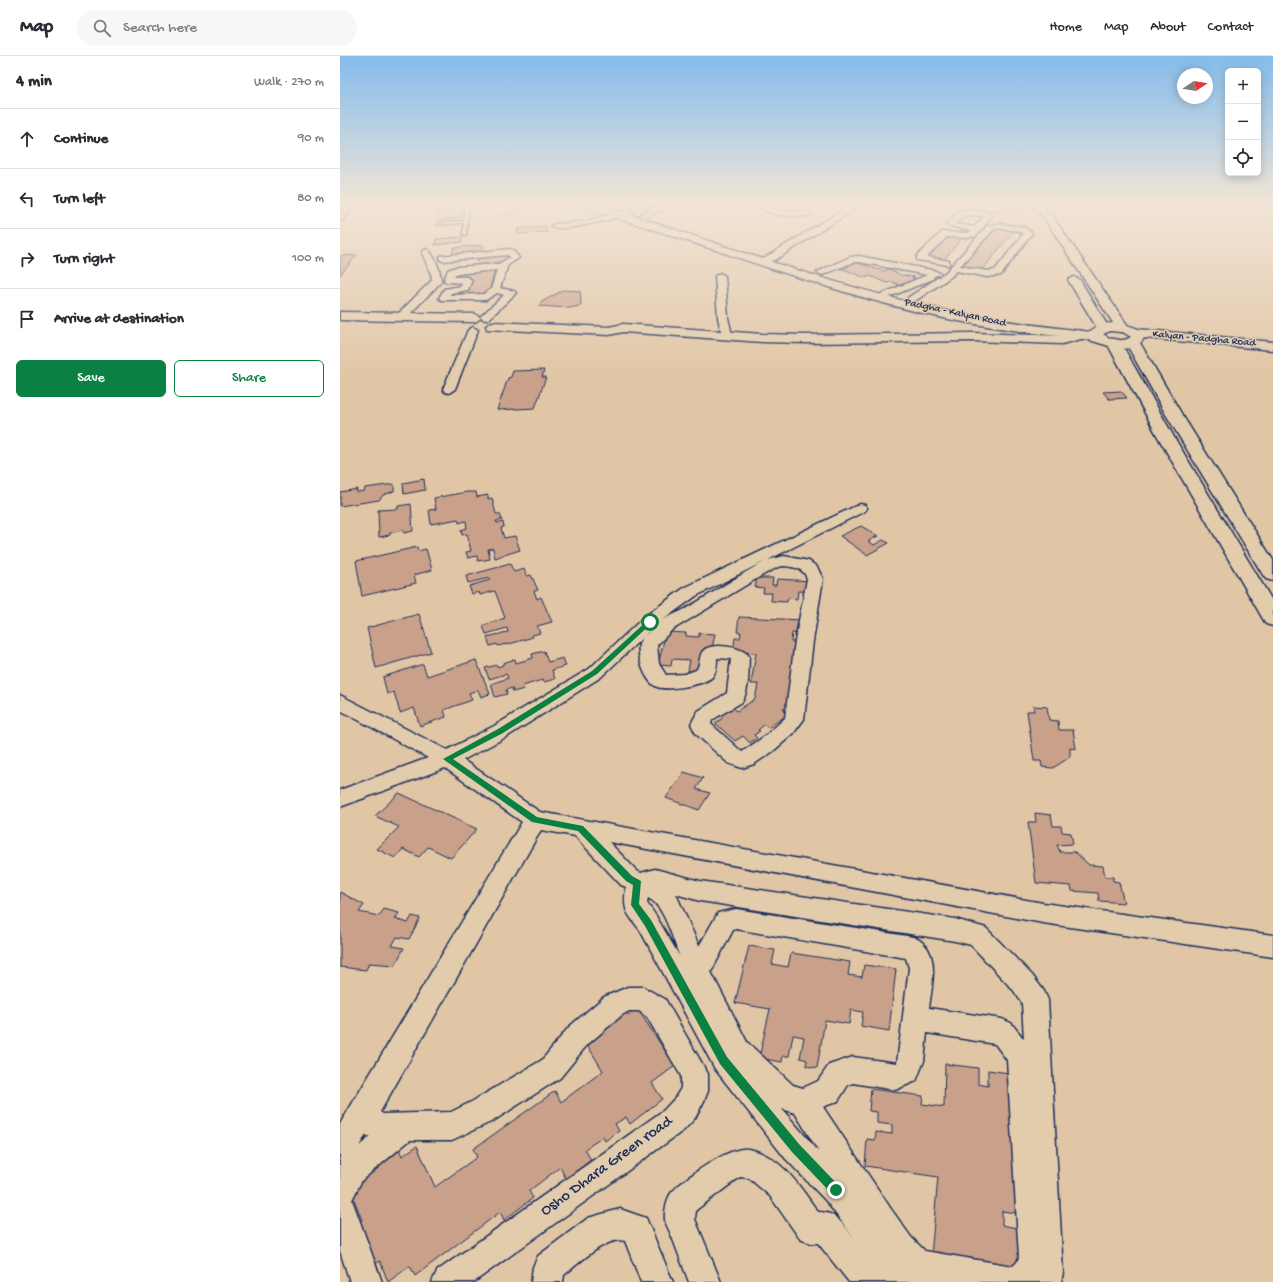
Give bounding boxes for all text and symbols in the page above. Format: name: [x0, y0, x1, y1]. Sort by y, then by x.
search box: [77, 10, 357, 46]
text: Map: [20, 16, 53, 39]
icon: search: [91, 17, 113, 39]
text: Search here: [123, 19, 197, 37]
text: Home: [1050, 19, 1082, 36]
text: Map: [1104, 19, 1128, 36]
text: About: [1150, 19, 1186, 36]
text: Contact: [1208, 19, 1253, 36]
north arrow: [1177, 68, 1213, 104]
map controls: [1225, 68, 1261, 176]
button: +: [1225, 68, 1261, 104]
text: 4 min: [16, 72, 52, 92]
text: Walk · 270 m: [254, 75, 324, 90]
button: −: [1225, 104, 1261, 140]
icon: ahead: [16, 128, 38, 150]
text: Continue: [54, 130, 108, 148]
text: 90 m: [298, 131, 324, 146]
button: locate: [1225, 140, 1261, 176]
icon: left: [16, 188, 38, 210]
text: Turn left: [54, 190, 105, 208]
text: 80 m: [297, 191, 324, 206]
icon: right: [16, 248, 38, 270]
text: Turn right: [54, 250, 114, 268]
text: 100 m: [292, 251, 324, 266]
street label: Padgha - Kalyan Road: [902, 296, 1008, 330]
icon: arrive: [16, 308, 38, 330]
text: Arrive at destination: [54, 310, 184, 328]
street label: Kalyan - Padgha Road: [1152, 329, 1258, 350]
button: Save: [16, 360, 166, 397]
button: Share: [174, 360, 324, 397]
route start: [641, 613, 659, 631]
street label: Osho Dhara Green road: [537, 1112, 678, 1221]
route end: [827, 1181, 845, 1199]

